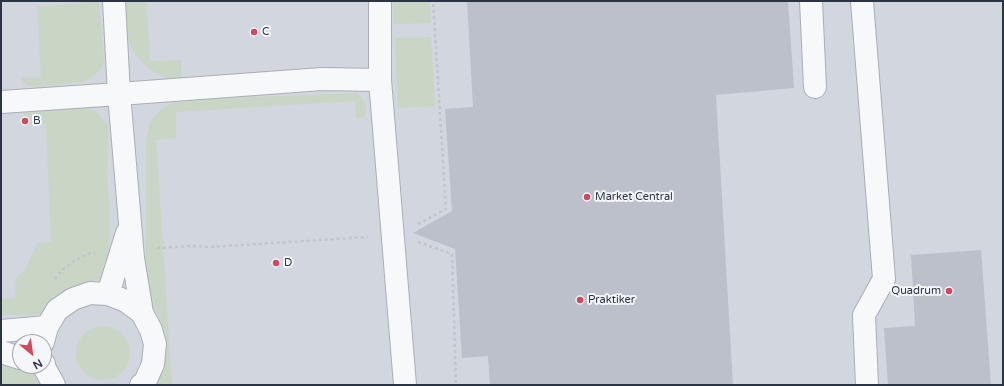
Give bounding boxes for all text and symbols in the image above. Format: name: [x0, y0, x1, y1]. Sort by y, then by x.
place label: C: [262, 25, 270, 39]
marker: C: [249, 27, 259, 37]
place label: B: [33, 114, 41, 128]
marker: B: [20, 116, 30, 126]
place label: Market Central: [595, 190, 673, 204]
marker: Market Central: [582, 192, 592, 202]
place label: D: [284, 256, 292, 270]
marker: D: [271, 258, 281, 268]
place label: Quadrum: [891, 284, 941, 298]
marker: Quadrum: [944, 286, 954, 296]
place label: Praktiker: [588, 293, 635, 307]
marker: Praktiker: [575, 295, 585, 305]
north arrow: [12, 334, 52, 374]
text: N: [31, 356, 45, 372]

